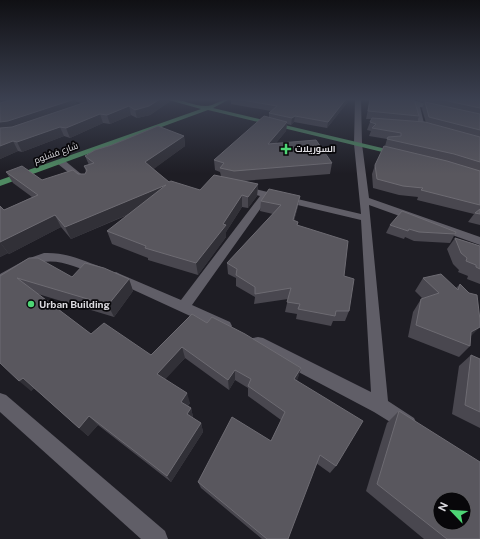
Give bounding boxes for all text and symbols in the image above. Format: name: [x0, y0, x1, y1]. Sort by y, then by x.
street label: شارع فشلوم: [32, 139, 80, 167]
marker: السوريلات: [280, 143, 292, 155]
place label: السوريلات: [295, 143, 336, 155]
place label: Urban Building: [39, 298, 111, 310]
marker: Urban Building: [26, 299, 36, 309]
north arrow: [432, 491, 472, 531]
text: N: [436, 500, 450, 513]

